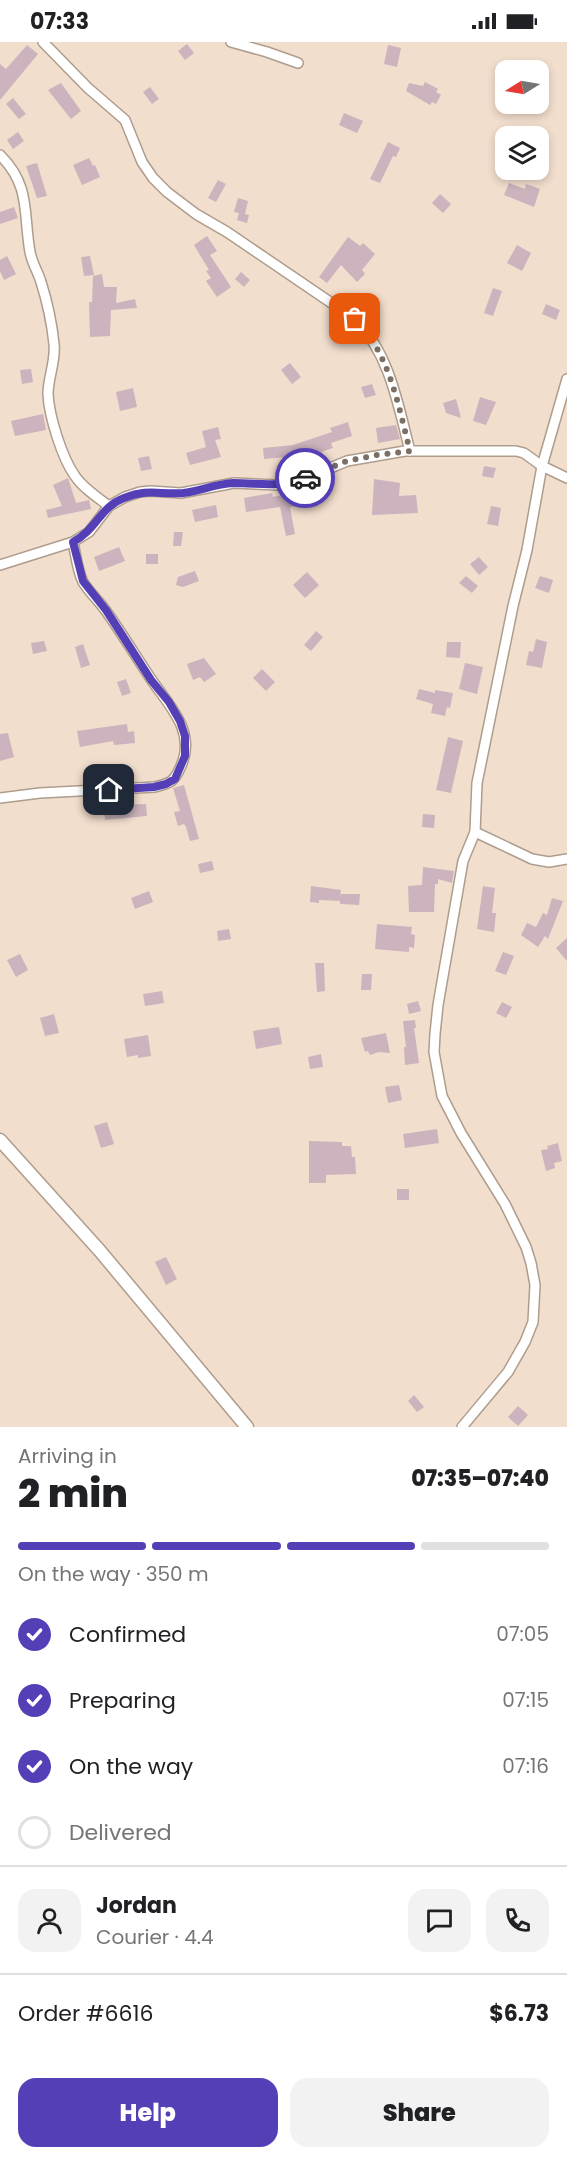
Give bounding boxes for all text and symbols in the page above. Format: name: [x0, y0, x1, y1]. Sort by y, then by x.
text: 07:33: [30, 6, 89, 37]
north arrow: [495, 60, 549, 114]
map controls: [495, 60, 549, 180]
button: layers: [495, 126, 549, 180]
pin: [329, 293, 380, 344]
icon: bag: [338, 302, 371, 335]
courier: [275, 448, 335, 508]
icon: car: [289, 462, 322, 495]
pin: [83, 764, 134, 815]
icon: home: [92, 773, 125, 806]
text: Arriving in: [18, 1442, 117, 1470]
text: 07:35–07:40: [411, 1463, 549, 1494]
text: 2 min: [18, 1466, 128, 1521]
text: On the way · 350 m: [18, 1560, 209, 1588]
icon: check: [18, 1618, 51, 1651]
text: Confirmed: [69, 1619, 186, 1650]
text: 07:05: [496, 1620, 549, 1648]
icon: check: [18, 1684, 51, 1717]
text: Preparing: [69, 1685, 176, 1716]
text: 07:15: [502, 1686, 549, 1714]
icon: check: [18, 1750, 51, 1783]
text: On the way: [69, 1751, 193, 1782]
text: 07:16: [502, 1752, 549, 1780]
text: Delivered: [69, 1817, 172, 1848]
button: person: [18, 1889, 81, 1952]
button: chat: [408, 1889, 471, 1952]
button: phone: [486, 1889, 549, 1952]
text: Jordan: [96, 1890, 177, 1921]
text: Courier · 4.4: [96, 1923, 214, 1951]
text: Order #6616: [18, 1998, 154, 2029]
text: $6.73: [489, 1998, 549, 2029]
button: Help: [18, 2078, 278, 2147]
button: Share: [290, 2078, 549, 2147]

